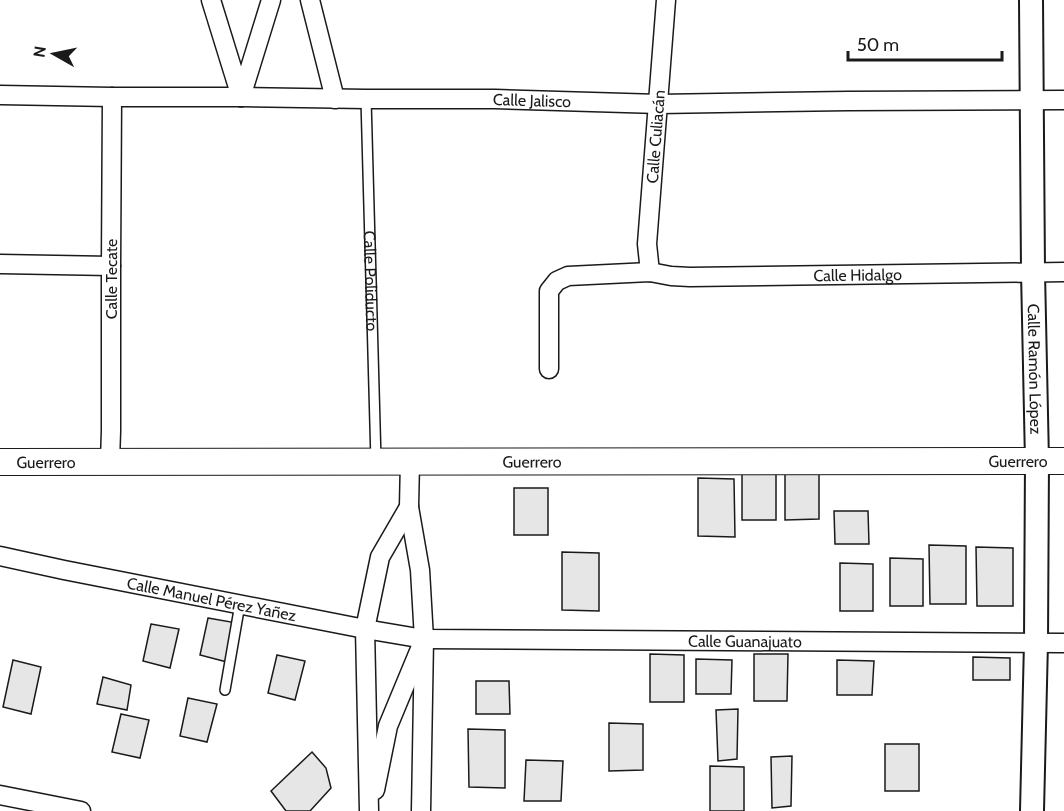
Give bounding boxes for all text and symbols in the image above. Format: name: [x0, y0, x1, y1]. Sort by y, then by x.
north arrow: [24, 24, 84, 84]
scale bar: [848, 24, 1002, 62]
text: 50 m: [857, 34, 899, 56]
text: N: [29, 45, 50, 59]
street label: Calle Culiacán: [643, 89, 669, 184]
street label: Calle Jalisco: [493, 90, 572, 111]
street label: Calle Poliducto: [360, 230, 381, 332]
street label: Calle Tecate: [102, 239, 121, 319]
street label: Calle Hidalgo: [813, 265, 902, 285]
street label: Calle Ramón López: [1024, 303, 1045, 435]
street label: Guerrero: [502, 452, 562, 472]
street label: Guerrero: [988, 452, 1048, 471]
street label: Guerrero: [16, 453, 76, 472]
street label: Calle Manuel Pérez Yañez: [125, 574, 298, 625]
street label: Calle Guanajuato: [688, 632, 802, 651]

